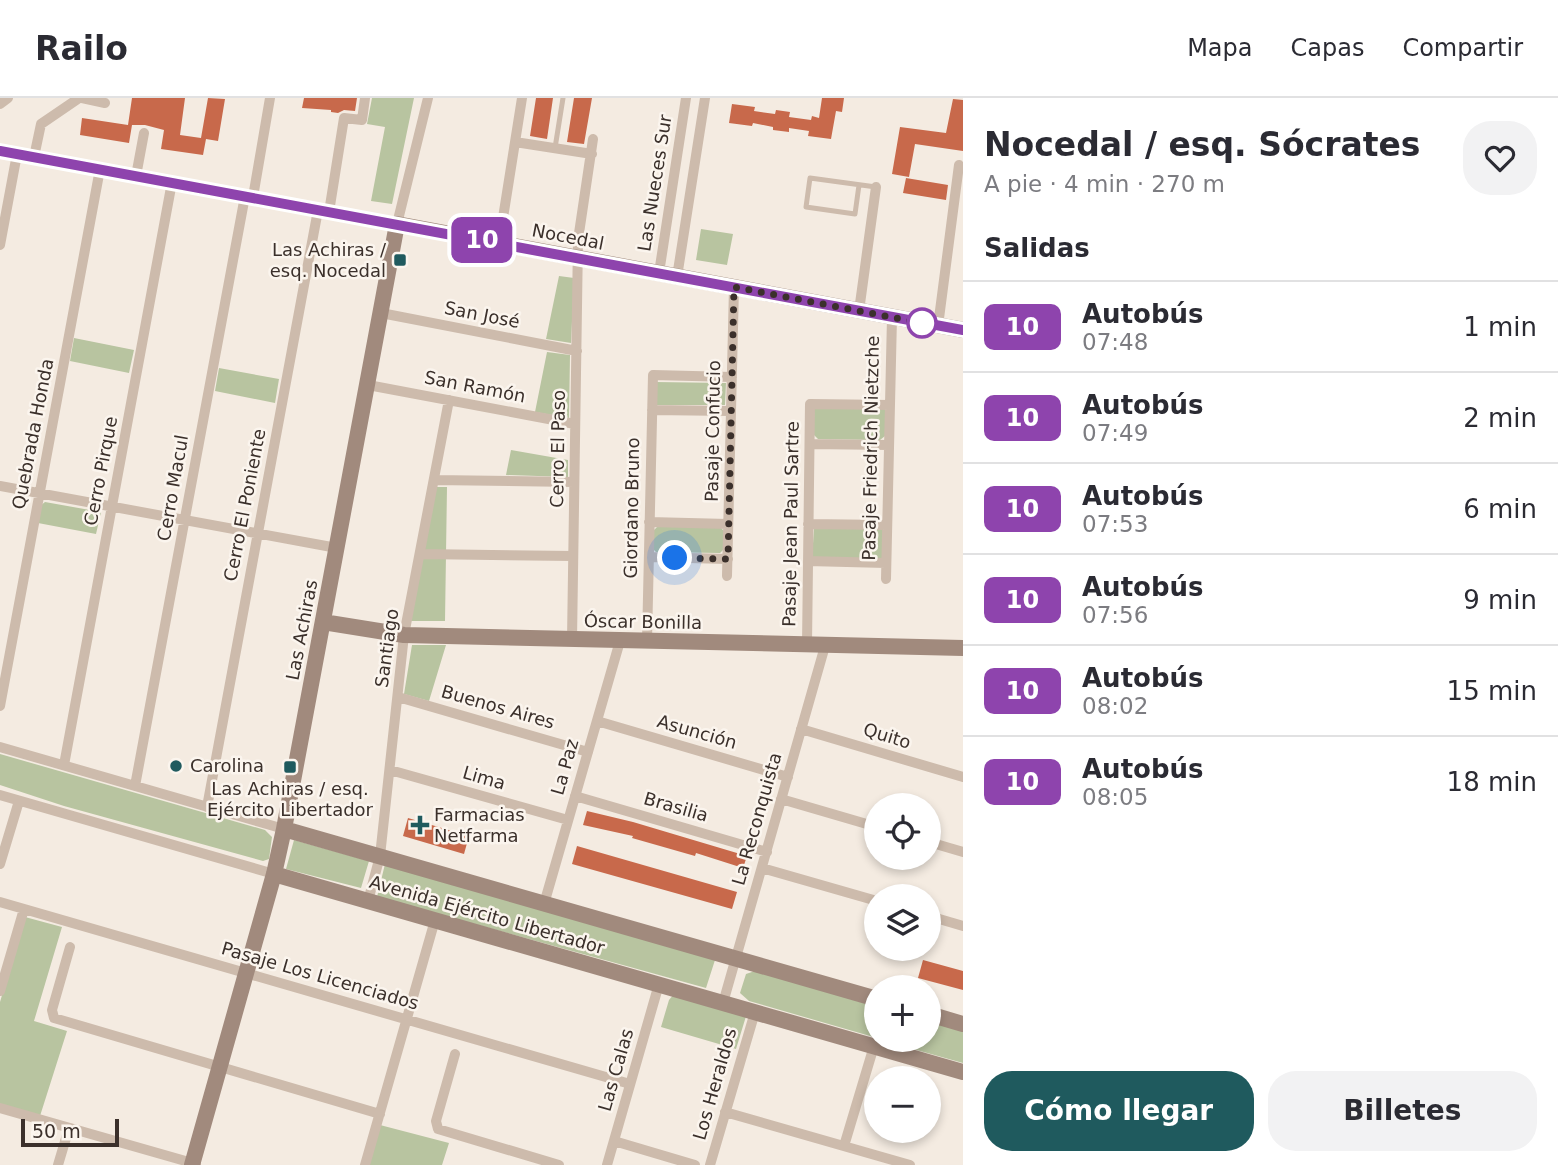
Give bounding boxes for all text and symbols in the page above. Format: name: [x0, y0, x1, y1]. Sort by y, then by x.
text: Railo: [35, 29, 128, 68]
text: Mapa: [1187, 34, 1253, 62]
text: Capas: [1291, 34, 1364, 62]
text: Compartir: [1402, 34, 1523, 62]
street label: Las Nueces Sur: [633, 112, 676, 253]
button: heart: [1463, 121, 1537, 195]
text: Nocedal / esq. Sócrates: [984, 125, 1420, 164]
text: A pie · 4 min · 270 m: [984, 171, 1225, 197]
line badge: 10: [450, 217, 514, 263]
street label: Nocedal: [530, 219, 606, 254]
text: 10: [465, 226, 499, 254]
text: Salidas: [984, 233, 1090, 263]
place label: Las Achiras / esq. Nocedal: [270, 239, 387, 281]
marker: Las Achiras / esq. Nocedal: [392, 252, 408, 268]
street label: San José: [443, 297, 522, 332]
text: Autobús: [1082, 299, 1204, 329]
unlabelled marker: [907, 308, 937, 338]
text: 1 min: [1463, 312, 1537, 342]
text: 10: [1006, 313, 1039, 341]
text: 07:48: [1082, 329, 1148, 355]
street label: Pasaje Friedrich Nietzche: [858, 335, 883, 561]
street label: Quebrada Honda: [8, 357, 57, 511]
street label: Pasaje Confucio: [701, 360, 724, 502]
street label: San Ramón: [423, 366, 527, 407]
street label: Cerro El Paso: [546, 390, 569, 508]
text: Autobús: [1082, 390, 1204, 420]
text: 2 min: [1463, 403, 1537, 433]
text: 10: [1006, 404, 1039, 432]
street label: Cerro Pirque: [80, 414, 121, 527]
text: 07:49: [1082, 420, 1148, 446]
street label: Pasaje Jean Paul Sartre: [778, 421, 803, 627]
street label: Cerro El Poniente: [219, 427, 270, 583]
street label: Cerro Macul: [153, 433, 192, 543]
street label: Giordano Bruno: [620, 437, 643, 579]
text: Autobús: [1082, 481, 1204, 511]
text: 6 min: [1463, 494, 1537, 524]
text: 10: [1006, 495, 1039, 523]
text: 07:53: [1082, 511, 1148, 537]
your location: [657, 540, 692, 575]
text: Autobús: [1082, 572, 1204, 602]
street label: Las Achiras: [281, 578, 322, 682]
text: 9 min: [1463, 585, 1537, 615]
text: 10: [1006, 586, 1039, 614]
text: 07:56: [1082, 602, 1148, 628]
street label: Santiago: [371, 607, 402, 689]
street label: Óscar Bonilla: [584, 610, 702, 633]
text: Autobús: [1082, 663, 1204, 693]
text: 15 min: [1447, 676, 1537, 706]
text: 10: [1006, 677, 1039, 705]
street label: Buenos Aires: [439, 680, 557, 733]
text: 08:02: [1082, 693, 1148, 719]
street label: Asunción: [655, 710, 739, 753]
street label: Quito: [861, 718, 913, 753]
street label: La Paz: [547, 736, 583, 797]
street label: La Reconquista: [728, 750, 786, 888]
text: Autobús: [1082, 754, 1204, 784]
place label: Carolina: [190, 755, 264, 776]
marker: Carolina: [168, 758, 184, 774]
marker: Las Achiras / esq. Ejército Libertador: [282, 759, 298, 775]
street label: Lima: [460, 761, 508, 794]
text: 18 min: [1447, 767, 1537, 797]
text: 10: [1006, 768, 1039, 796]
place label: Las Achiras / esq. Ejército Libertador: [207, 778, 374, 820]
text: 08:05: [1082, 784, 1148, 810]
street label: Brasilia: [641, 787, 711, 826]
map controls: [864, 793, 941, 1143]
button: locate: [864, 793, 941, 870]
place label: Farmacias Netfarma: [434, 804, 525, 846]
marker: Farmacias Netfarma: [412, 817, 428, 833]
street label: Avenida Ejército Libertador: [367, 871, 608, 958]
button: layers: [864, 884, 941, 961]
street label: Pasaje Los Licenciados: [219, 937, 421, 1014]
button: +: [864, 975, 941, 1052]
street label: Los Heraldos: [688, 1025, 741, 1142]
street label: Las Calas: [594, 1026, 637, 1114]
button: −: [864, 1066, 941, 1143]
button: Cómo llegar: [984, 1071, 1254, 1151]
button: Billetes: [1268, 1071, 1537, 1151]
scale bar: [21, 1116, 119, 1148]
text: 50 m: [32, 1120, 81, 1142]

